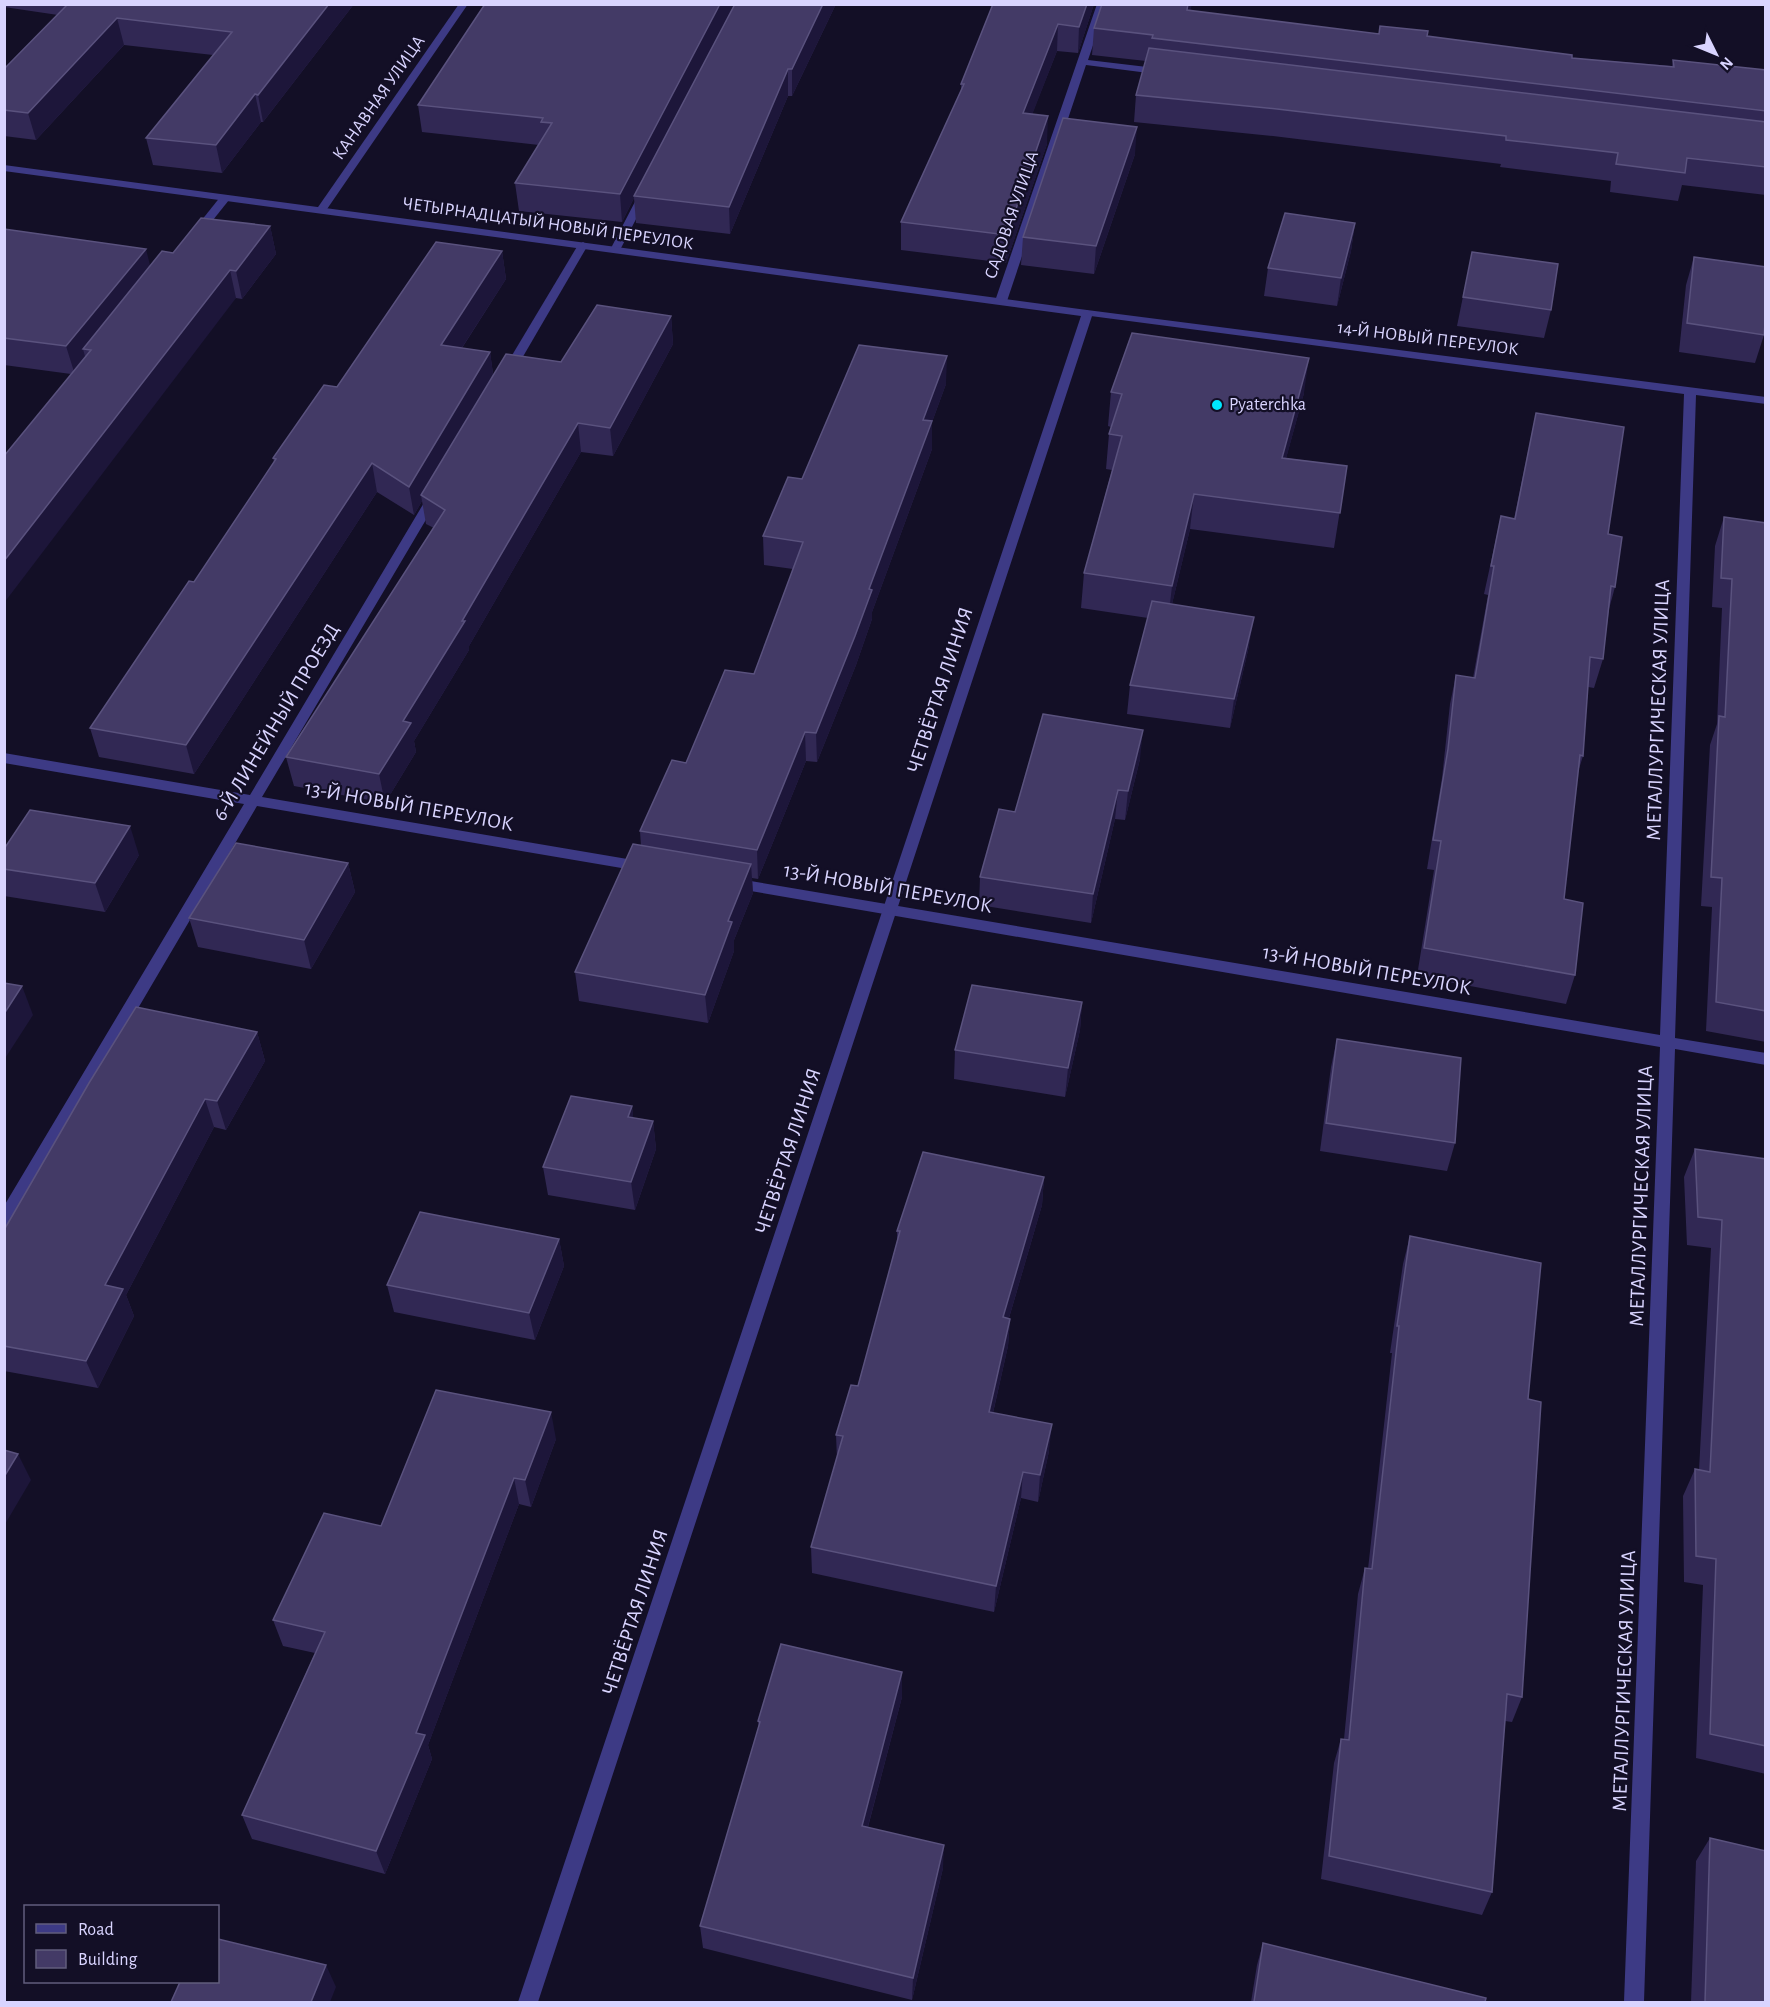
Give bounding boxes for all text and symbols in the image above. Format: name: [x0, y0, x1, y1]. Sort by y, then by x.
north arrow: [1686, 24, 1746, 84]
street label: КАНАВНАЯ УЛИЦА: [329, 32, 429, 163]
text: N: [1717, 54, 1736, 73]
street label: САДОВАЯ УЛИЦА: [982, 148, 1042, 281]
street label: ЧЕТЫРНАДЦАТЫЙ НОВЫЙ ПЕРЕУЛОК: [401, 193, 695, 253]
street label: 14-Й НОВЫЙ ПЕРЕУЛОК: [1336, 317, 1520, 359]
place label: Pyaterchka: [1229, 396, 1306, 414]
marker: Pyaterchka: [1210, 398, 1224, 412]
street label: МЕТАЛЛУРГИЧЕСКАЯ УЛИЦА: [1643, 579, 1673, 841]
street label: ЧЕТВЁРТАЯ ЛИНИЯ: [902, 604, 977, 775]
street label: 6-Й ЛИНЕЙНЫЙ ПРОЕЗД: [208, 619, 343, 824]
street label: 13-Й НОВЫЙ ПЕРЕУЛОК: [303, 776, 515, 835]
street label: 13-Й НОВЫЙ ПЕРЕУЛОК: [782, 858, 994, 917]
street label: 13-Й НОВЫЙ ПЕРЕУЛОК: [1261, 940, 1473, 999]
street label: ЧЕТВЁРТАЯ ЛИНИЯ: [750, 1065, 825, 1236]
street label: МЕТАЛЛУРГИЧЕСКАЯ УЛИЦА: [1626, 1065, 1656, 1327]
street label: ЧЕТВЁРТАЯ ЛИНИЯ: [597, 1526, 672, 1697]
street label: МЕТАЛЛУРГИЧЕСКАЯ УЛИЦА: [1609, 1550, 1639, 1812]
legend: [24, 1905, 219, 1983]
text: Road: [78, 1921, 114, 1939]
text: Building: [78, 1951, 138, 1969]

